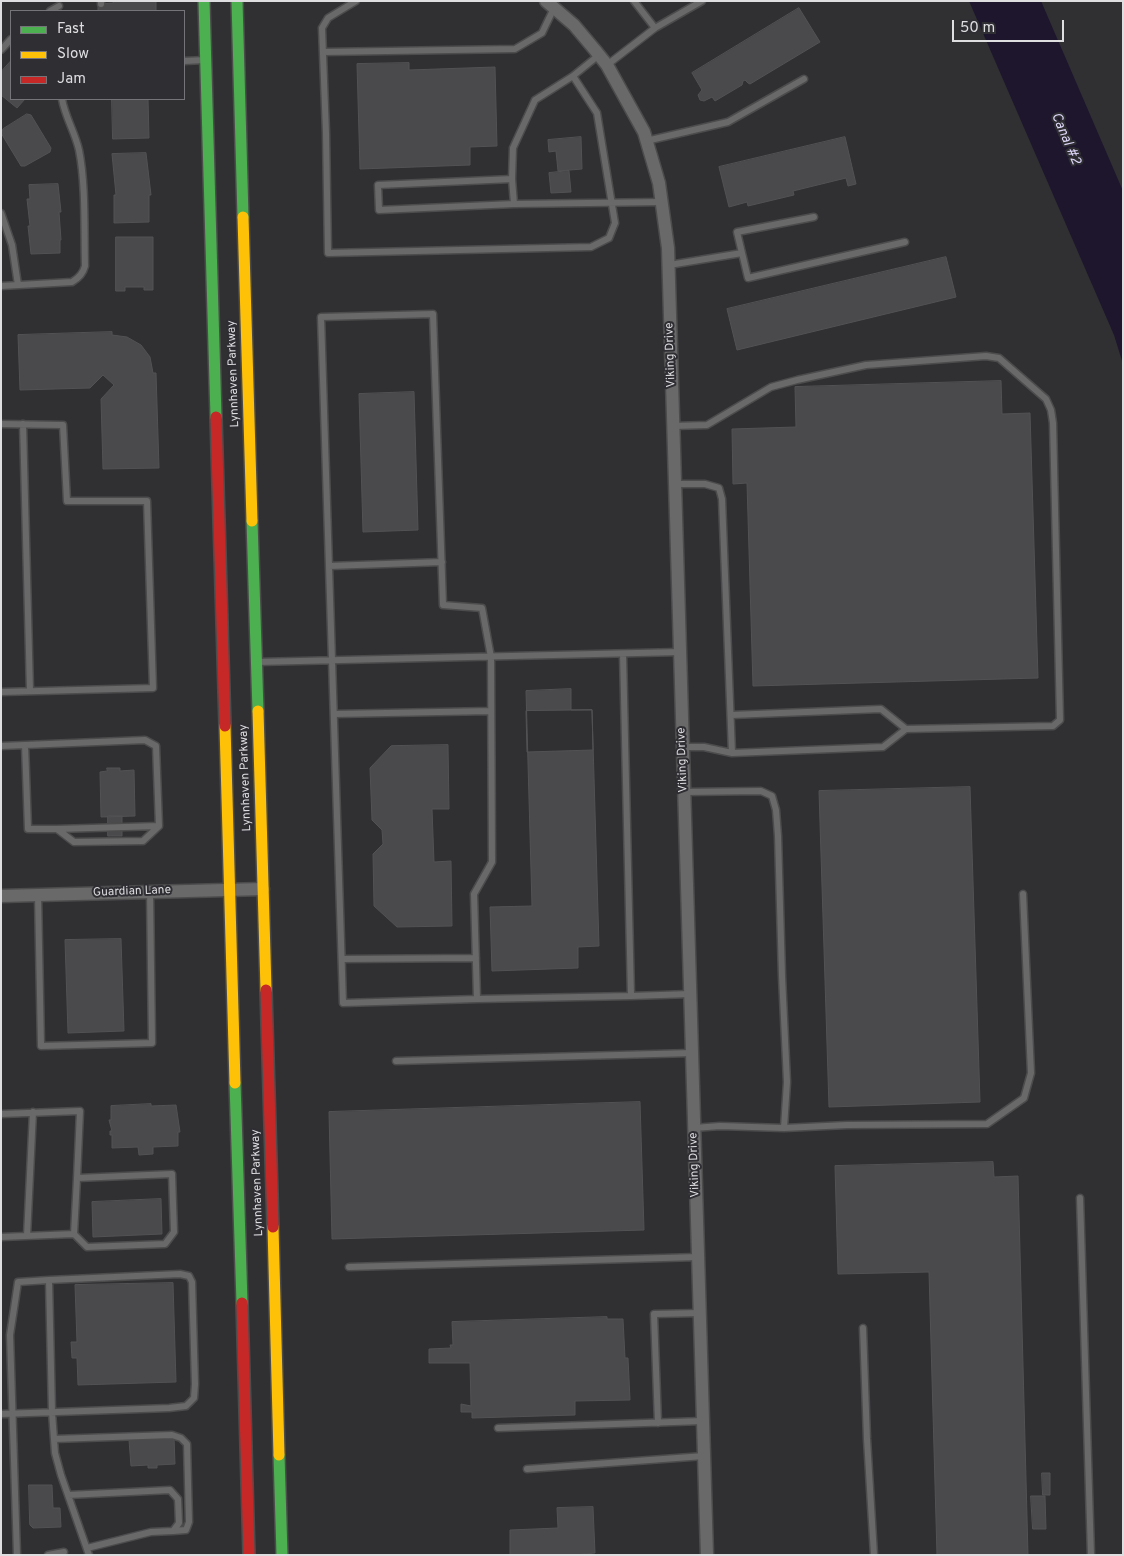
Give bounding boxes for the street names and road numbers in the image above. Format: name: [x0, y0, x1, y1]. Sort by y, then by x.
street label: Lynnhaven Parkway: [225, 320, 243, 428]
street label: Viking Drive: [663, 322, 679, 388]
street label: Lynnhaven Parkway: [237, 724, 255, 832]
street label: Viking Drive: [675, 727, 691, 793]
street label: Guardian Lane: [93, 883, 171, 901]
street label: Lynnhaven Parkway: [249, 1129, 267, 1237]
street label: Viking Drive: [687, 1132, 703, 1198]

